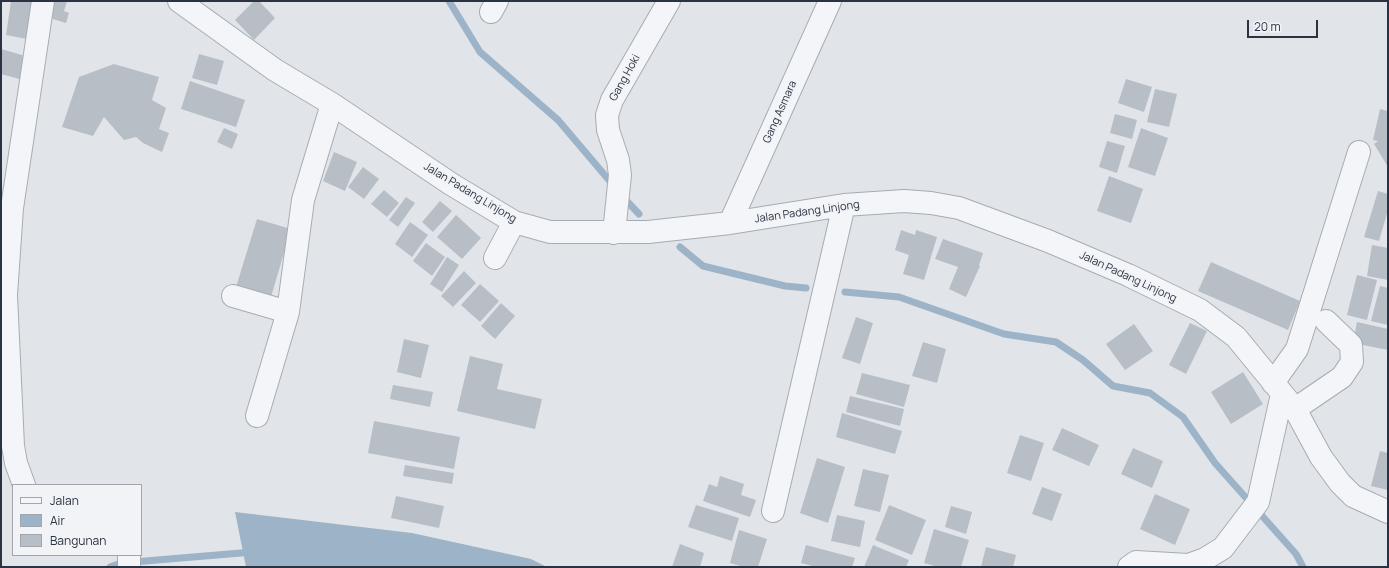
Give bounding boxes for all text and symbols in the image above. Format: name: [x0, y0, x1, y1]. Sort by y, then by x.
scale bar: [1249, 12, 1320, 38]
text: 20 m: [1254, 18, 1281, 35]
street label: Gang Hoki: [607, 52, 643, 104]
street label: Gang Asmara: [760, 79, 800, 145]
street label: Jalan Padang Linjong: [421, 160, 519, 226]
street label: Jalan Padang Linjong: [754, 198, 860, 226]
street label: Jalan Padang Linjong: [1077, 249, 1179, 305]
legend: [12, 484, 142, 556]
text: Jalan: [50, 492, 79, 509]
text: Air: [50, 512, 65, 529]
text: Bangunan: [50, 532, 106, 549]

